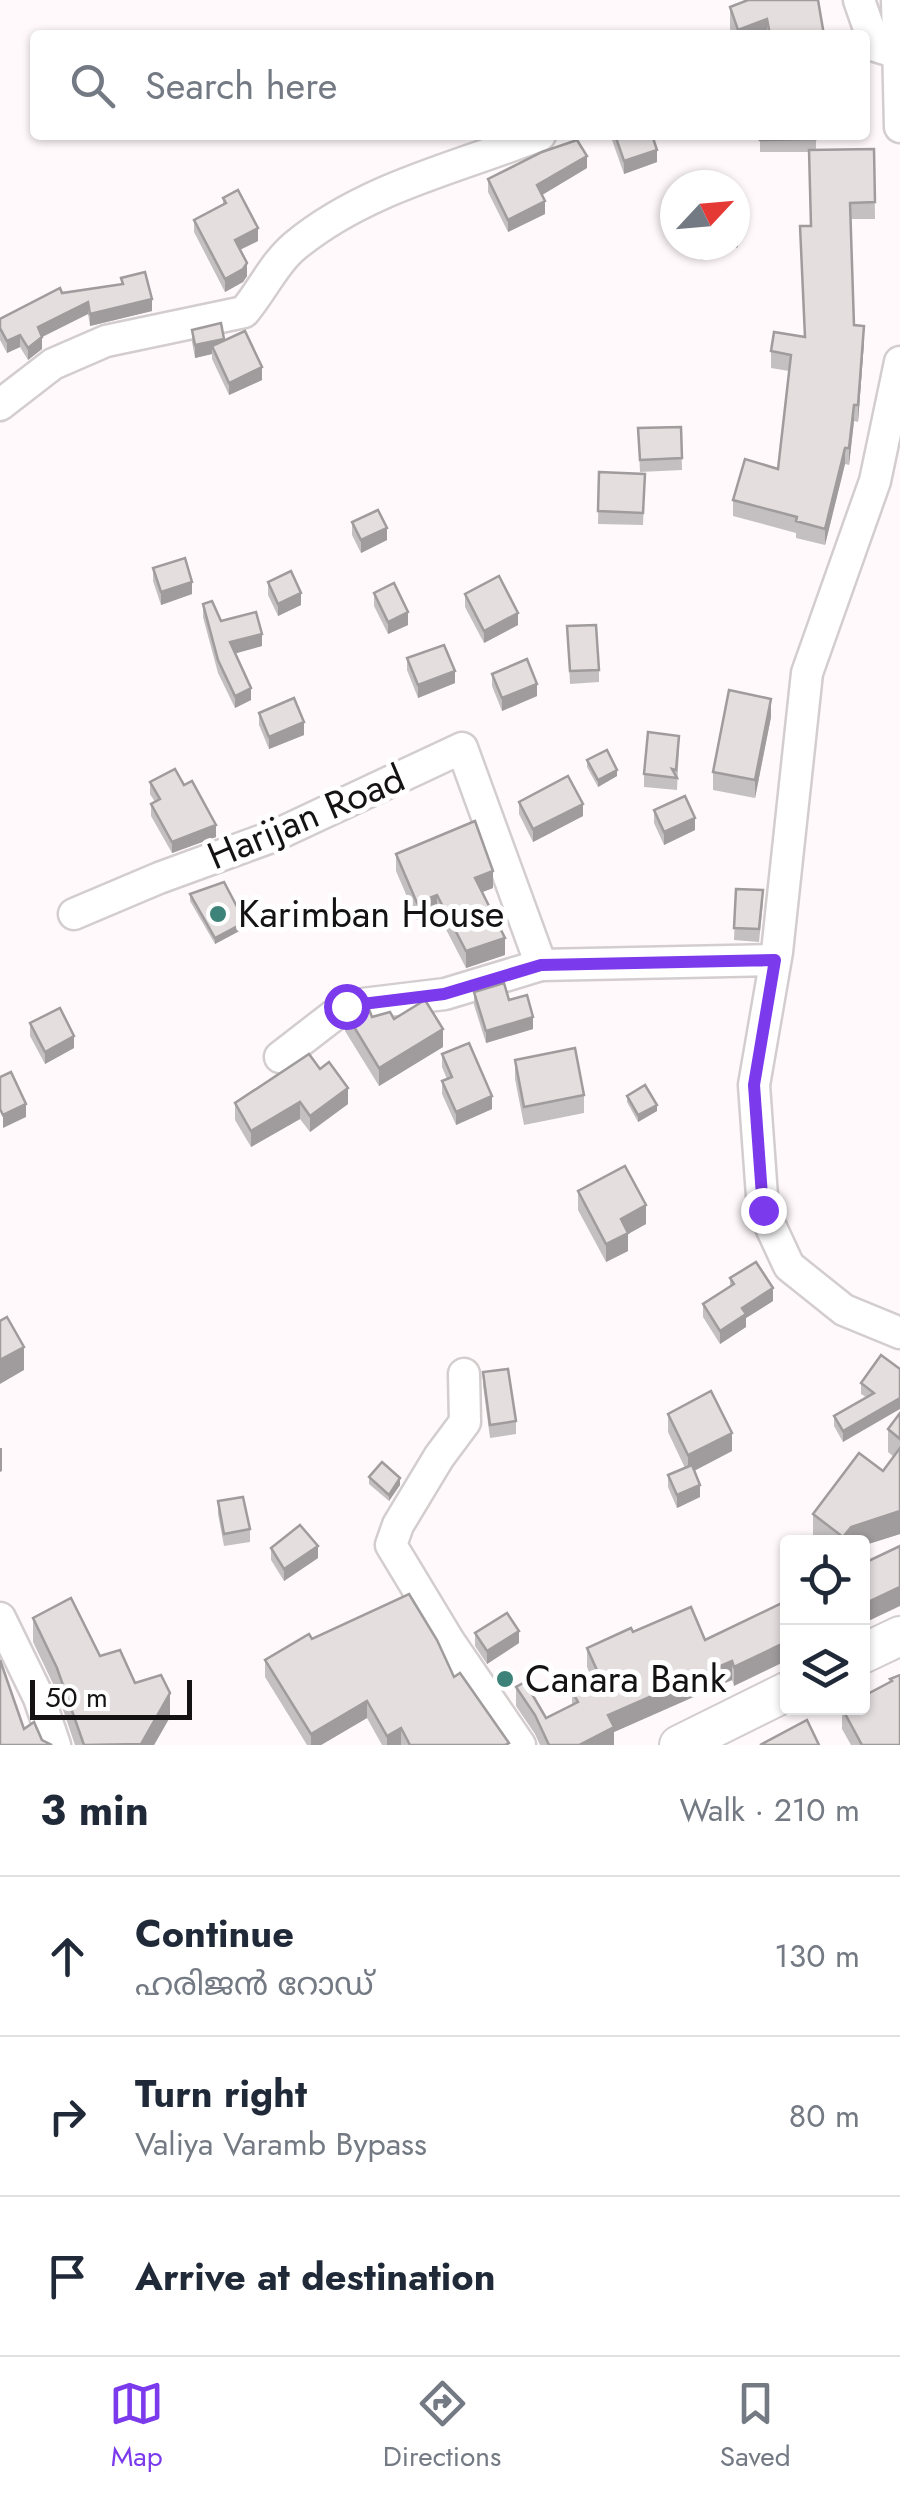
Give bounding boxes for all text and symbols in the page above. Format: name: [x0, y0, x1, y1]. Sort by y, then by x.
search box: [30, 30, 870, 140]
icon: search: [65, 58, 120, 113]
text: Search here: [145, 58, 337, 113]
north arrow: [660, 170, 750, 260]
street label: Harijan Road: [199, 750, 413, 883]
place label: Karimban House: [238, 886, 504, 941]
marker: Karimban House: [207, 903, 229, 925]
route start: [324, 984, 370, 1030]
route end: [741, 1188, 787, 1234]
map controls: [780, 1535, 870, 1715]
button: locate: [780, 1535, 870, 1625]
button: layers: [780, 1625, 870, 1715]
place label: Canara Bank: [525, 1651, 727, 1706]
marker: Canara Bank: [494, 1668, 516, 1690]
scale bar: [30, 1675, 192, 1720]
text: 50 m: [45, 1677, 108, 1718]
text: 3 min: [40, 1780, 149, 1841]
text: Walk · 210 m: [680, 1787, 860, 1833]
text: Continue: [135, 1906, 294, 1961]
icon: ahead: [40, 1929, 95, 1984]
text: 130 m: [774, 1933, 860, 1979]
text: ഹരിജൻ റോഡ്: [135, 1961, 373, 2007]
text: Turn right: [135, 2066, 307, 2121]
icon: right: [40, 2089, 95, 2144]
text: 80 m: [789, 2093, 860, 2139]
text: Valiya Varamb Bypass: [135, 2121, 427, 2167]
icon: arrive: [40, 2249, 95, 2304]
text: Arrive at destination: [135, 2249, 496, 2304]
tab: Map: [109, 2376, 164, 2477]
tab: Directions: [383, 2376, 501, 2477]
tab: Saved: [720, 2376, 791, 2477]

